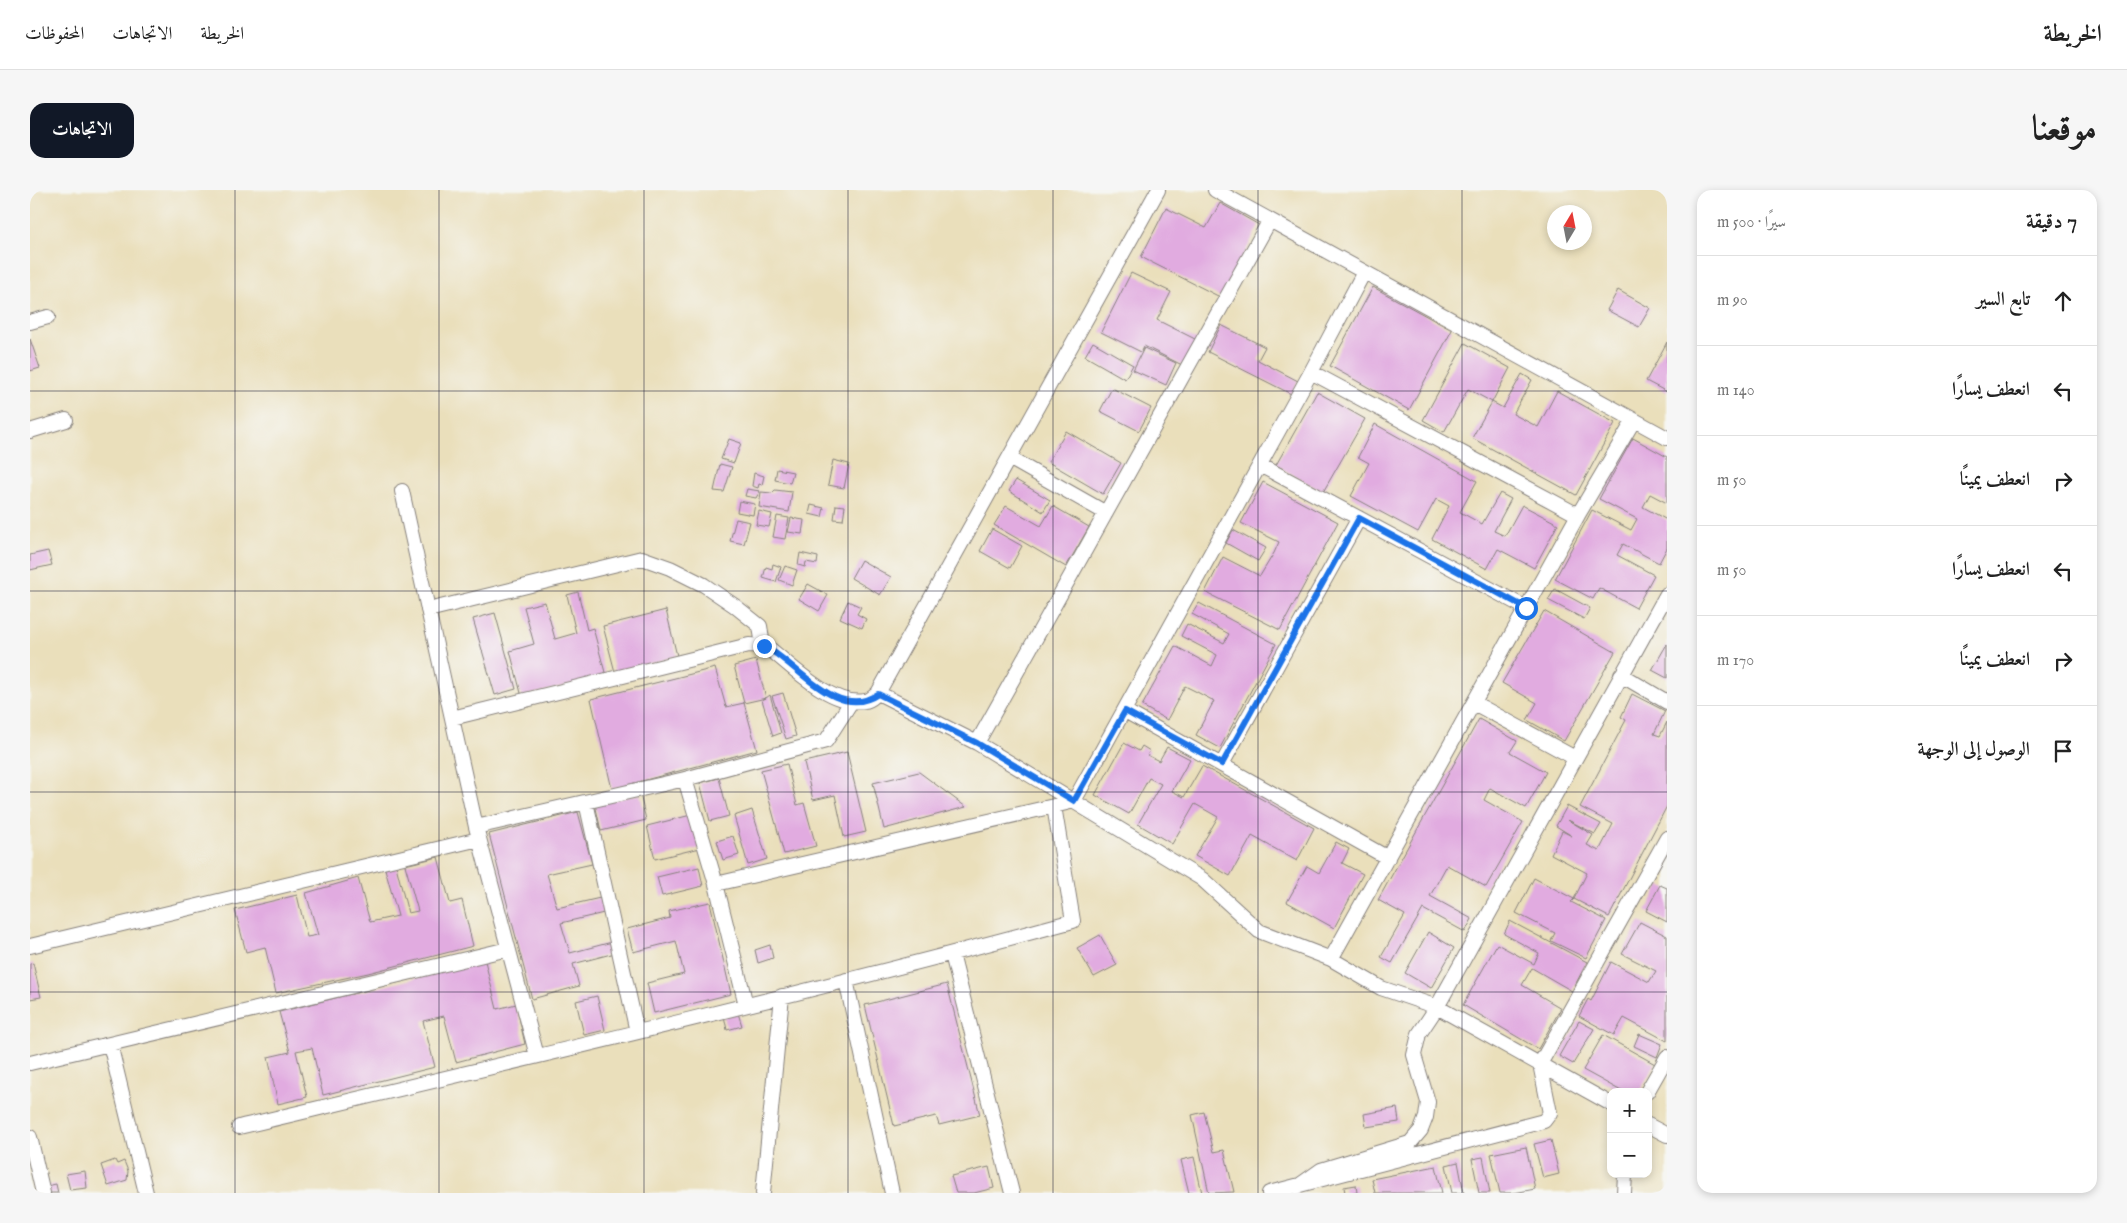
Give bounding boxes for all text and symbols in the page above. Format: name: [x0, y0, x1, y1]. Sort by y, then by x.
text: الخريطة: [2044, 19, 2102, 50]
text: المحفوظات: [25, 23, 84, 46]
text: الاتجاهات: [112, 23, 172, 46]
text: الخريطة: [200, 23, 244, 46]
button: الاتجاهات: [30, 103, 134, 158]
text: موقعنا: [2032, 107, 2097, 152]
north arrow: [1547, 205, 1592, 250]
text: 7 دقيقة: [2026, 209, 2077, 236]
text: سيرًا · 500 m: [1717, 213, 1786, 233]
icon: ahead: [2049, 287, 2077, 315]
text: تابع السير: [1976, 288, 2030, 312]
text: 90 m: [1717, 291, 1748, 311]
icon: left: [2049, 377, 2077, 405]
text: انعطف يسارًا: [1952, 378, 2030, 402]
text: 140 m: [1717, 381, 1755, 401]
icon: right: [2049, 467, 2077, 495]
text: انعطف يمينًا: [1960, 468, 2030, 492]
text: 50 m: [1717, 471, 1746, 491]
icon: left: [2049, 557, 2077, 585]
text: انعطف يسارًا: [1952, 558, 2030, 582]
text: 50 m: [1717, 561, 1746, 581]
route start: [1515, 597, 1538, 620]
route end: [753, 635, 776, 658]
icon: right: [2049, 647, 2077, 675]
text: انعطف يمينًا: [1960, 648, 2030, 672]
text: 170 m: [1717, 651, 1754, 671]
icon: arrive: [2049, 737, 2077, 765]
text: الوصول إلى الوجهة: [1918, 738, 2030, 762]
map controls: [1607, 1088, 1652, 1178]
button: +: [1607, 1088, 1652, 1133]
button: −: [1607, 1133, 1652, 1178]

